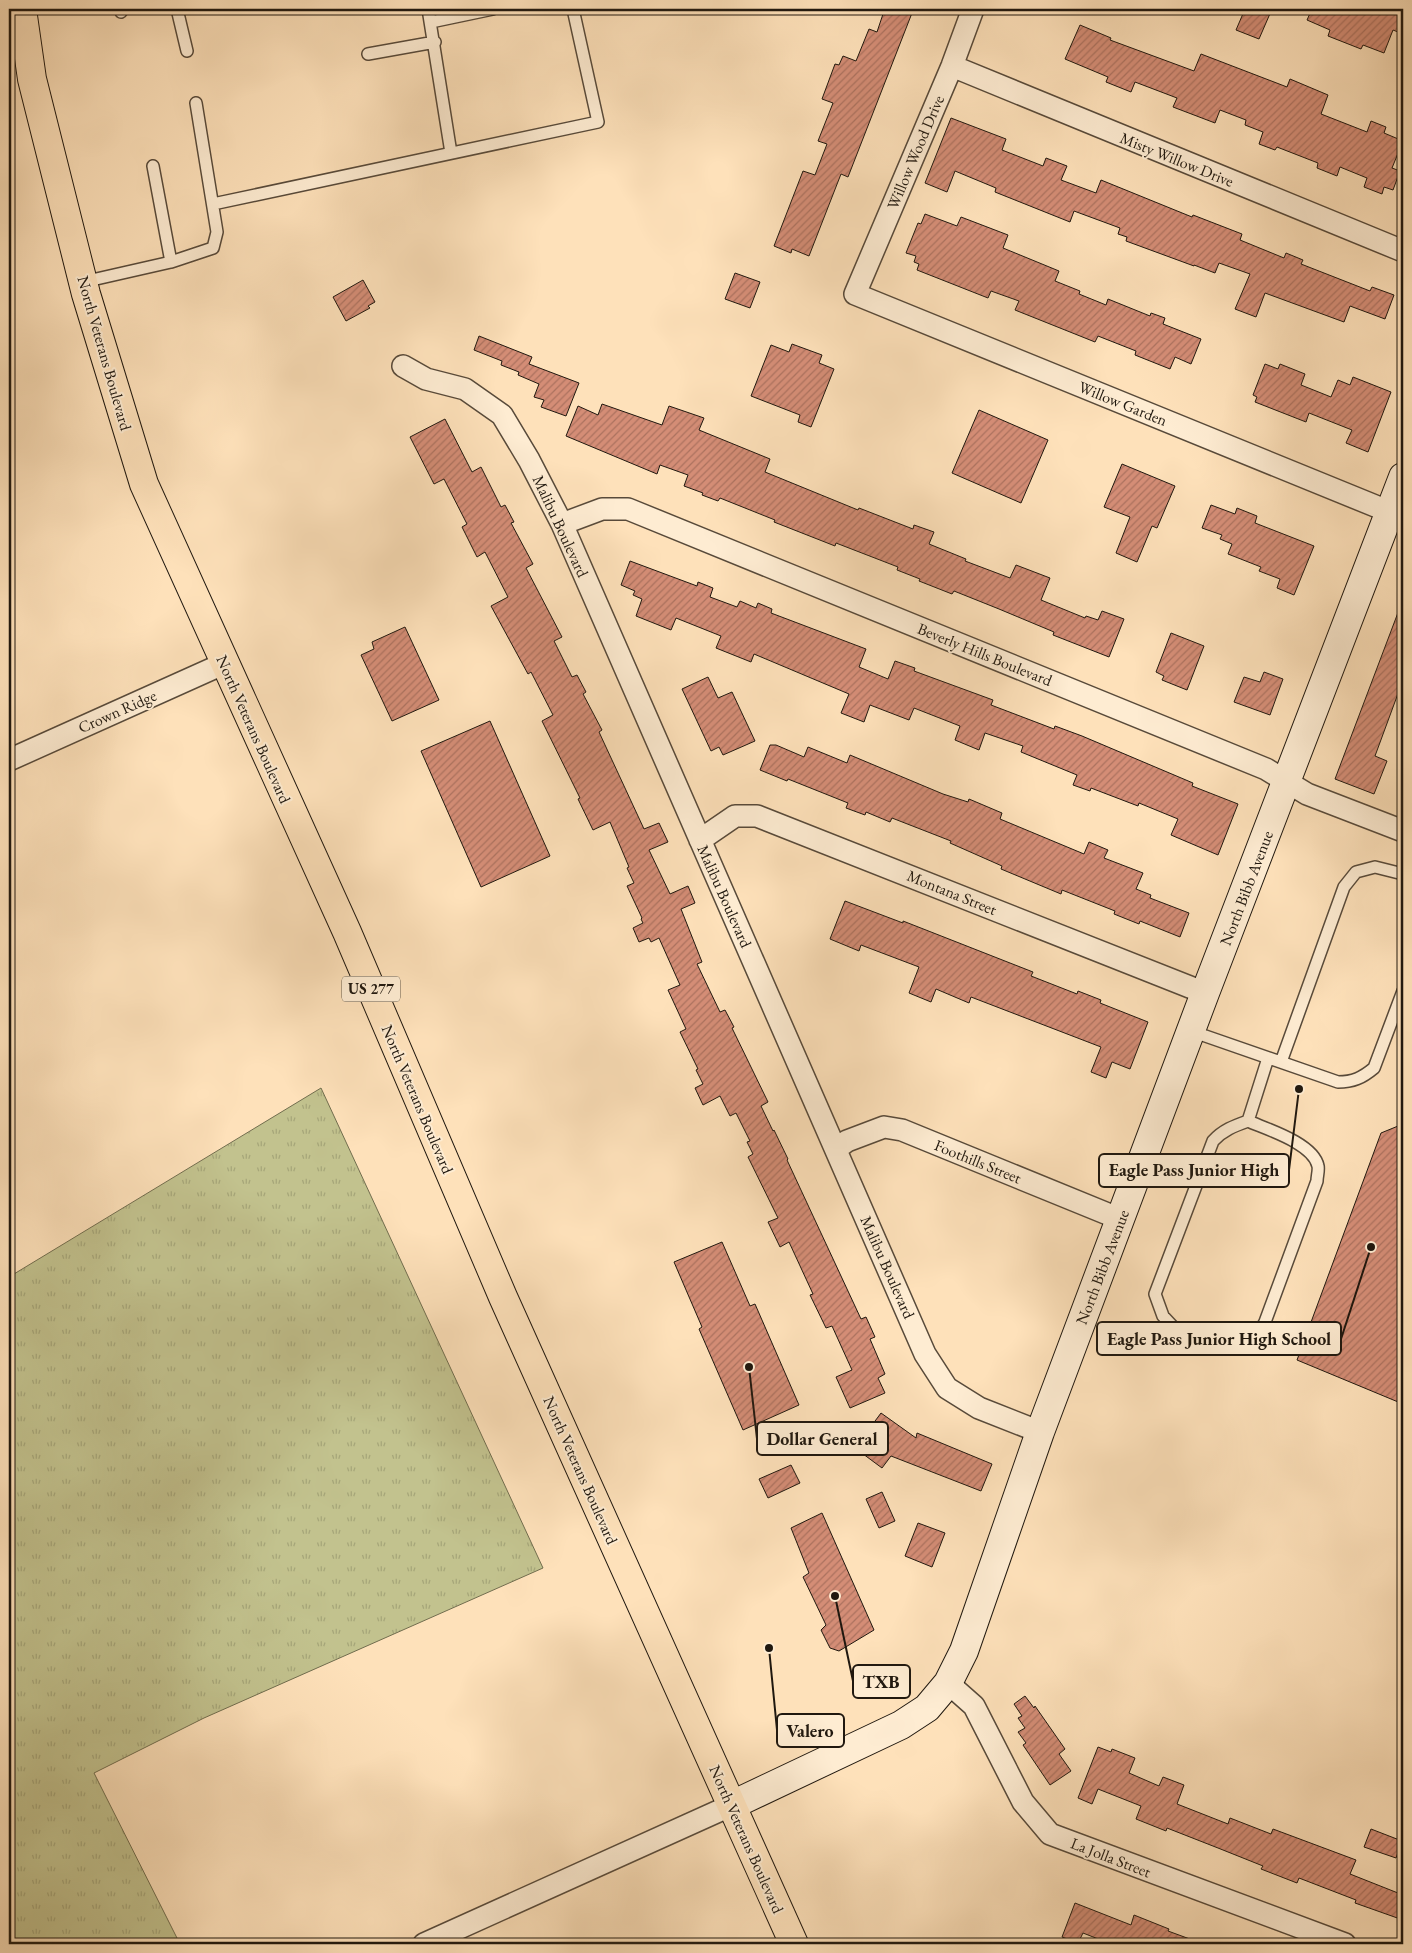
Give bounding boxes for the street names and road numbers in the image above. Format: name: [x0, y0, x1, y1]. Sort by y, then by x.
street label: Willow Wood Drive: [882, 92, 949, 213]
street label: Misty Willow Drive: [1117, 127, 1237, 192]
street label: North Veterans Boulevard: [72, 273, 137, 434]
street label: Willow Garden: [1075, 376, 1171, 431]
street label: Malibu Boulevard: [528, 472, 594, 582]
street label: Beverly Hills Boulevard: [914, 618, 1056, 691]
street label: North Veterans Boulevard: [211, 652, 296, 807]
street label: Crown Ridge: [75, 685, 160, 738]
street label: North Bibb Avenue: [1215, 828, 1278, 949]
street label: Malibu Boulevard: [692, 841, 757, 952]
street label: Montana Street: [904, 865, 1000, 920]
road number: US 277: [342, 976, 400, 1002]
street label: North Veterans Boulevard: [377, 1021, 459, 1178]
street label: Foothills Street: [931, 1135, 1024, 1188]
street label: North Bibb Avenue: [1071, 1207, 1134, 1328]
street label: Malibu Boulevard: [855, 1212, 920, 1323]
street label: North Veterans Boulevard: [538, 1393, 623, 1548]
street label: North Veterans Boulevard: [704, 1762, 789, 1917]
street label: La Jolla Street: [1068, 1833, 1154, 1882]

